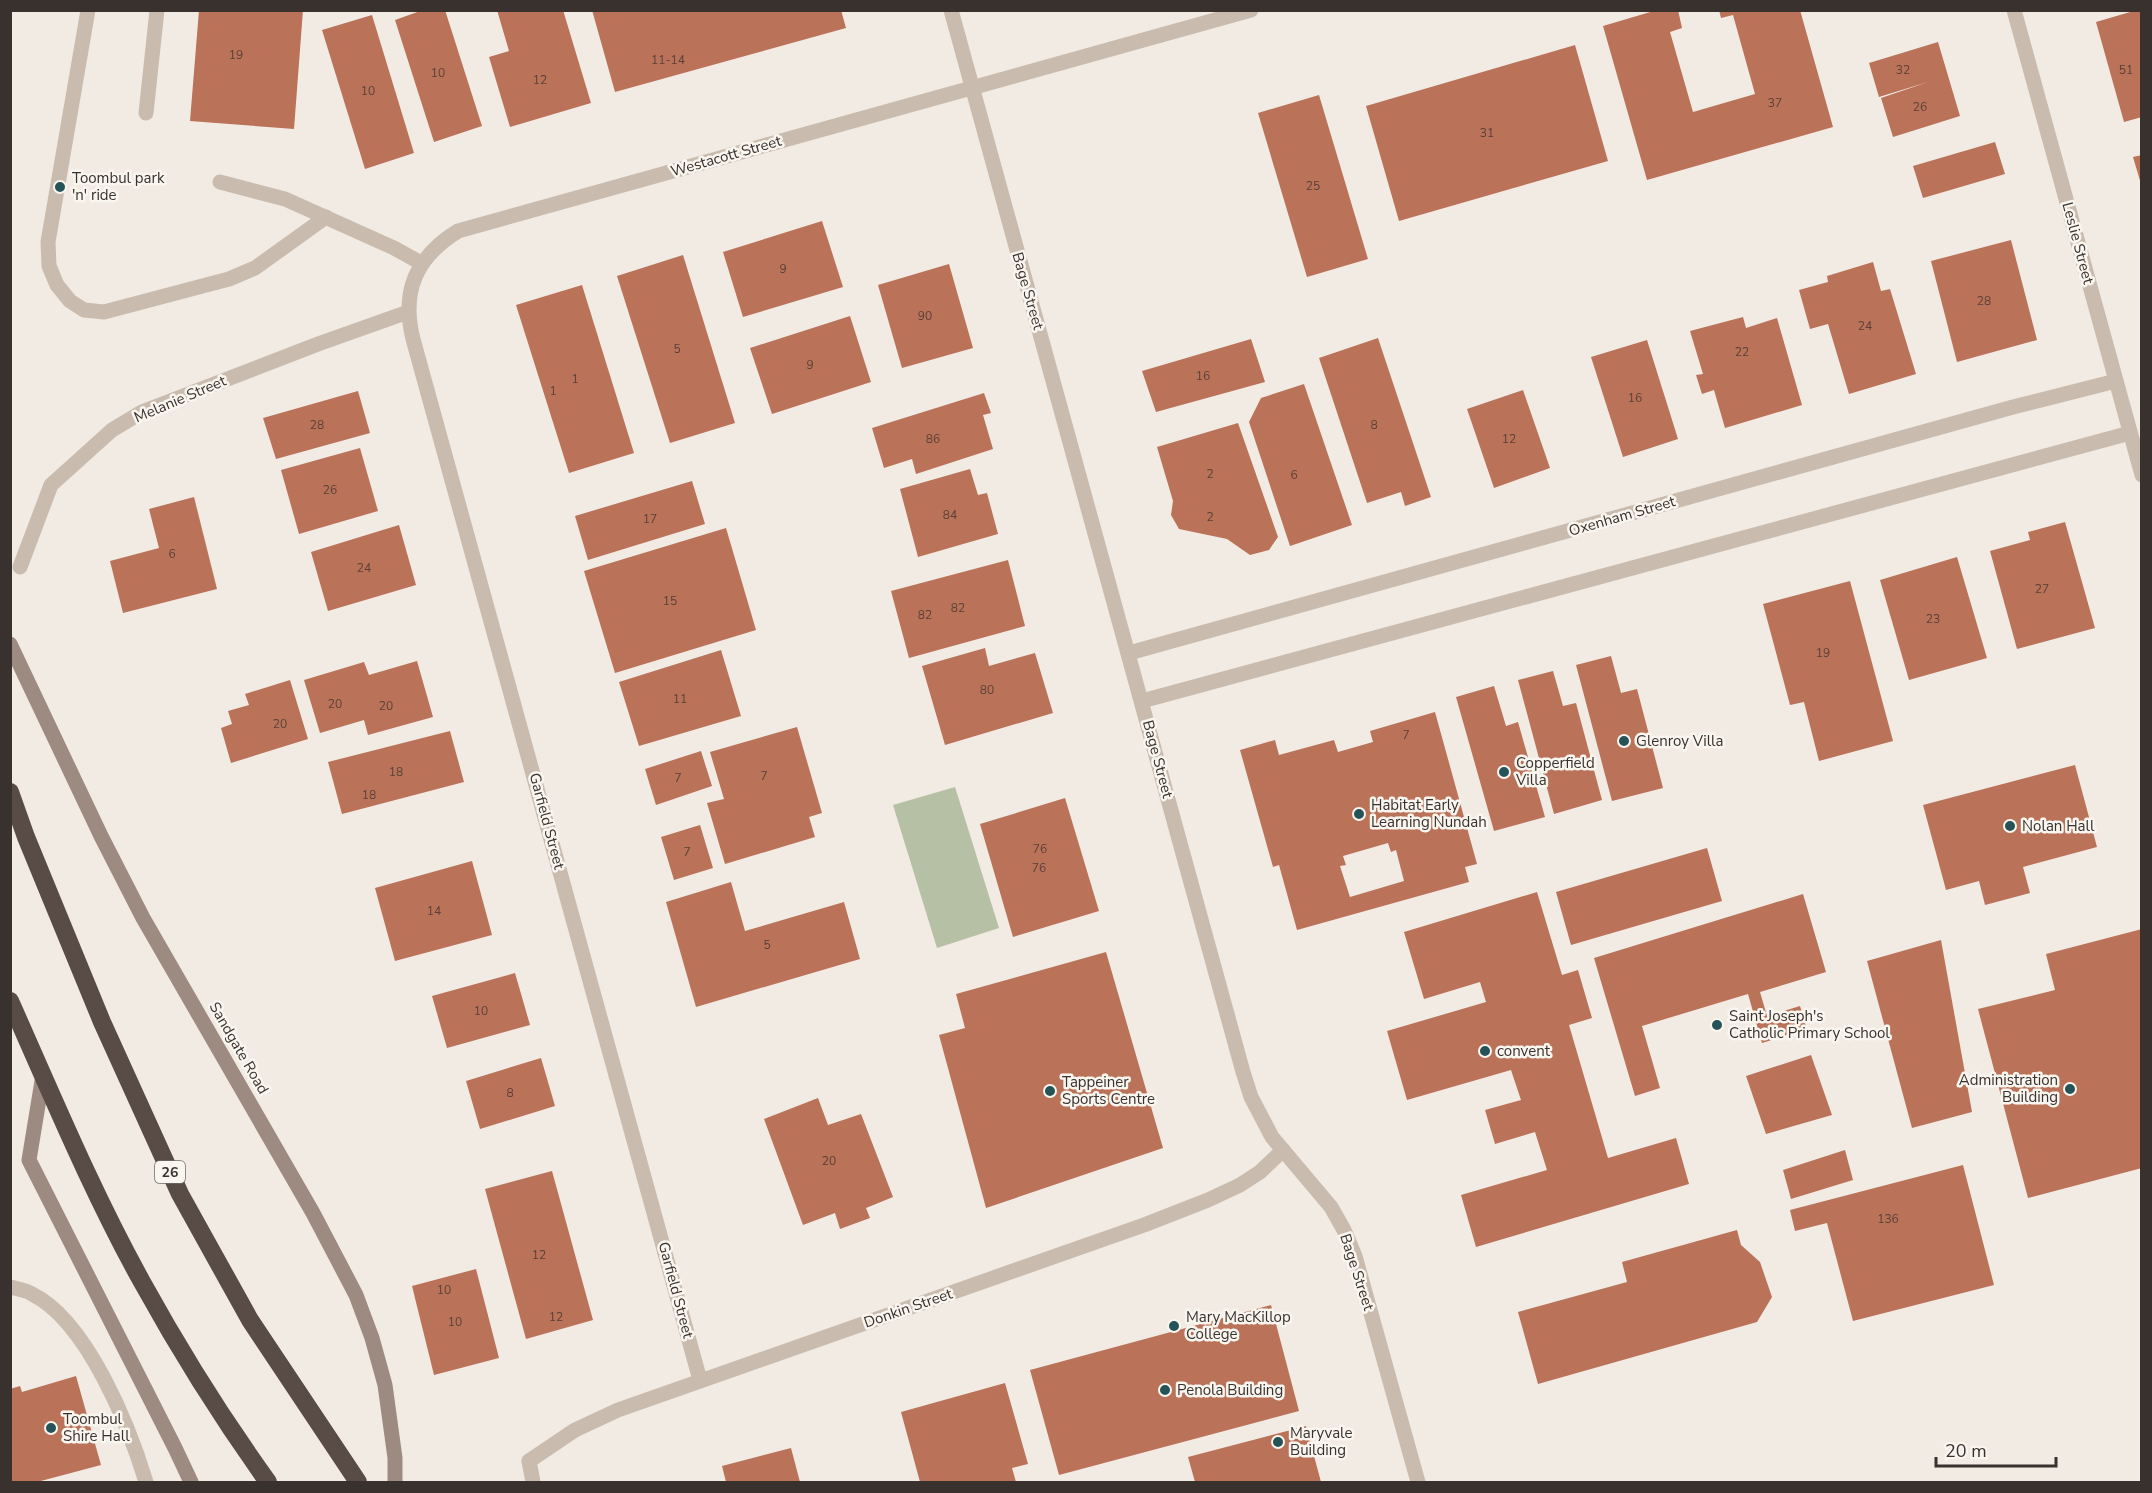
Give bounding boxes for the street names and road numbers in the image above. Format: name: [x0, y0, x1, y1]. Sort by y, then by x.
street label: Westacott Street: [668, 130, 784, 181]
street label: Leslie Street: [2057, 200, 2099, 287]
street label: Bage Street: [1007, 250, 1049, 333]
street label: Melanie Street: [131, 370, 230, 427]
street label: Oxenham Street: [1566, 491, 1678, 541]
street label: Bage Street: [1138, 718, 1178, 801]
street label: Garfield Street: [525, 771, 570, 872]
street label: Sandgate Road: [205, 998, 273, 1098]
road number: 26: [155, 1161, 185, 1183]
street label: Bage Street: [1335, 1231, 1379, 1314]
street label: Garfield Street: [654, 1240, 699, 1341]
street label: Donkin Street: [861, 1283, 956, 1332]

